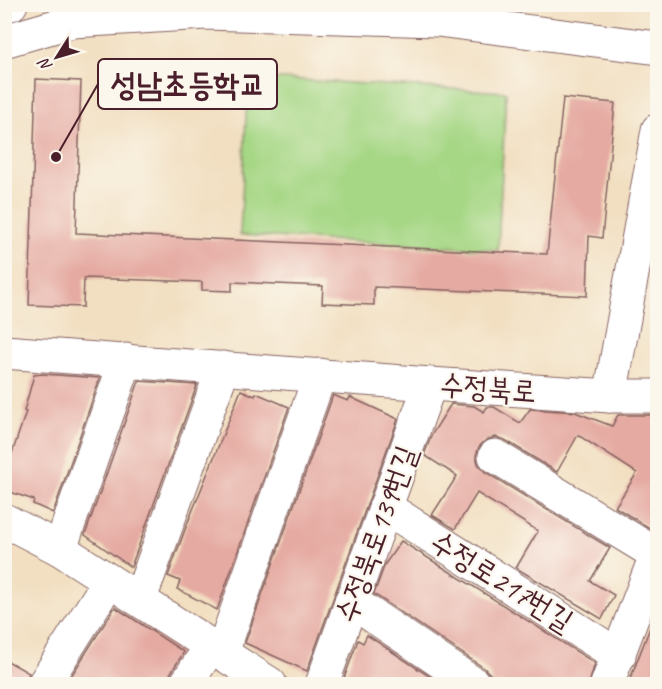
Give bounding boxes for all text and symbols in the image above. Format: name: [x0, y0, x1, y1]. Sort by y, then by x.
north arrow: [27, 27, 87, 87]
text: N: [33, 53, 57, 75]
callout: 성남초등학교: [98, 59, 277, 109]
text: 성남초등학교: [111, 64, 265, 105]
street label: 수정북로: [439, 366, 537, 410]
street label: 수정북로139번길: [326, 440, 426, 628]
street label: 수정로217번길: [424, 522, 580, 640]

